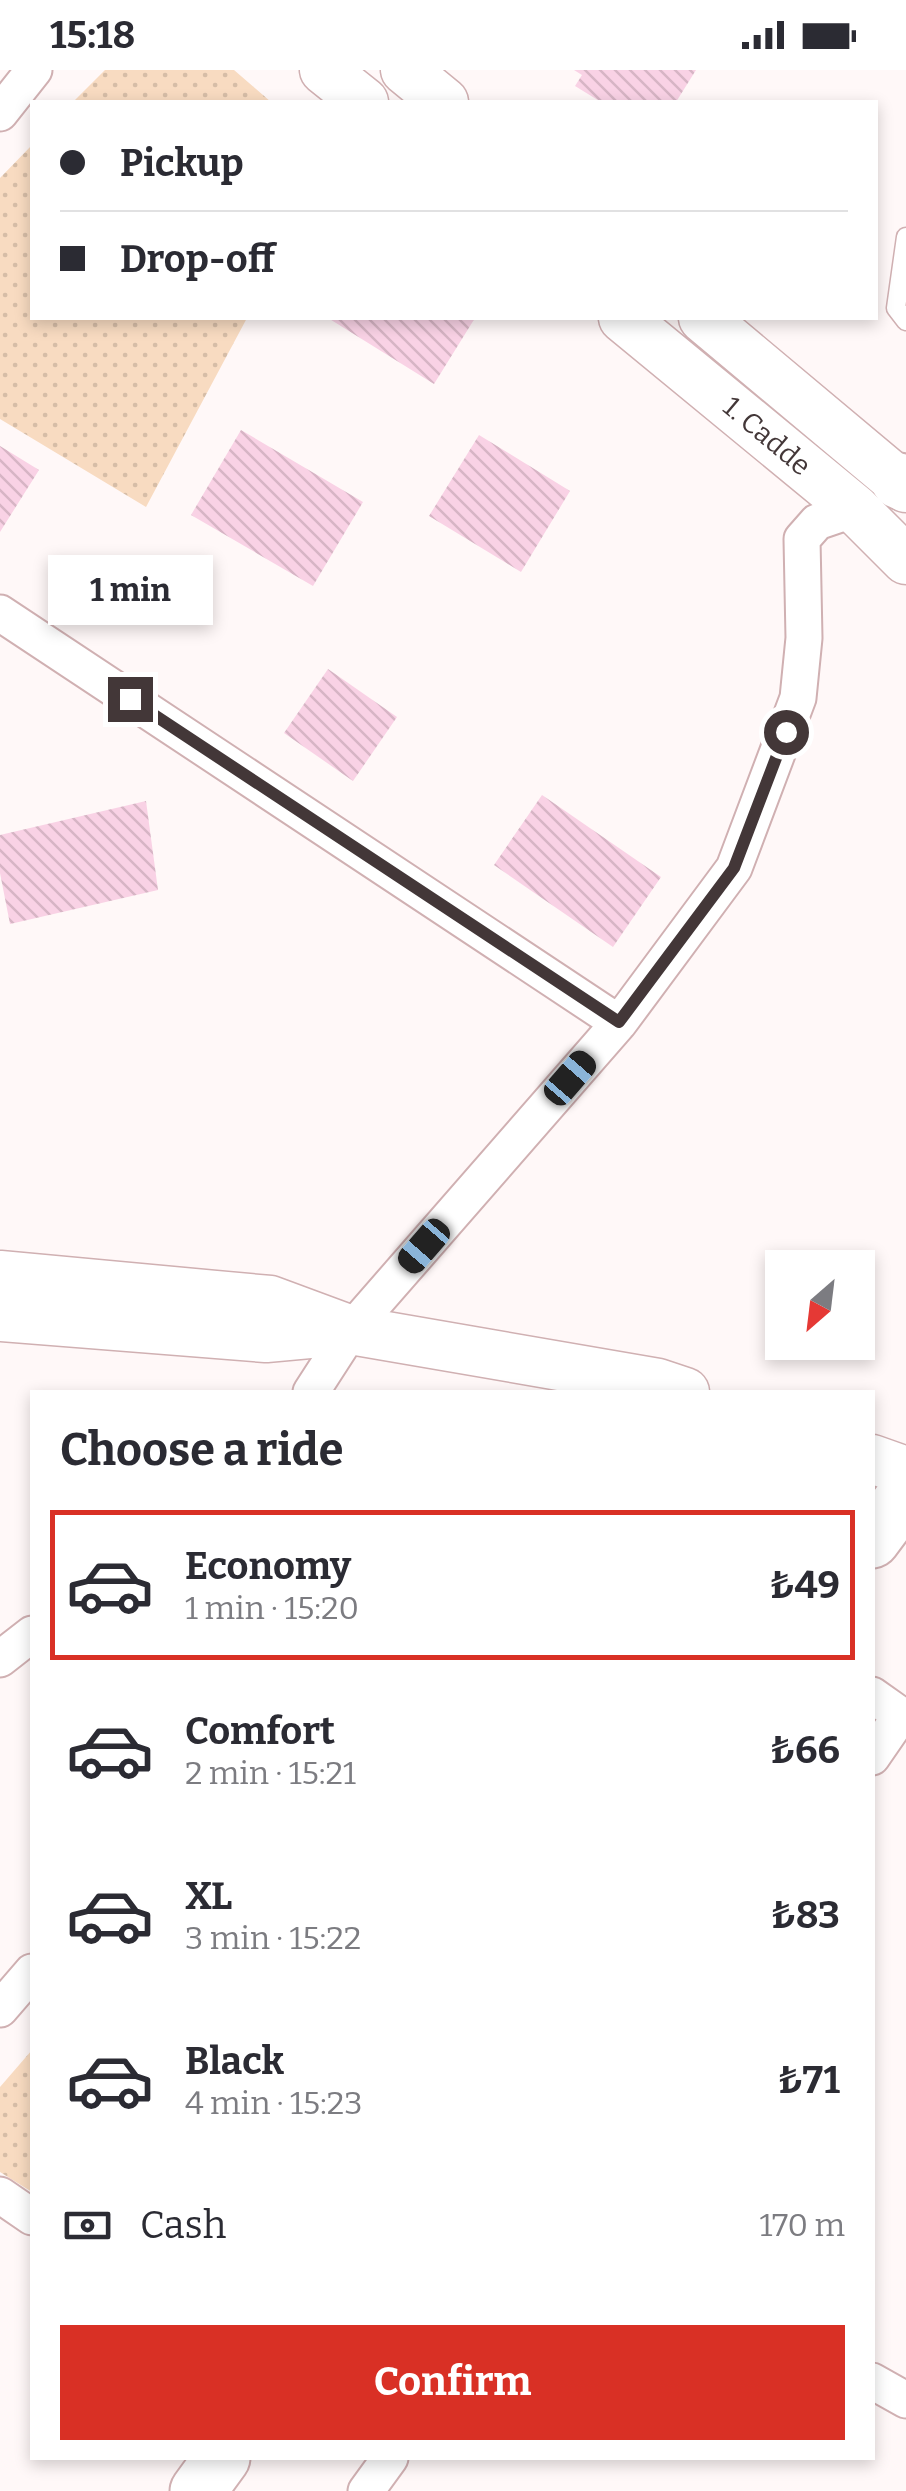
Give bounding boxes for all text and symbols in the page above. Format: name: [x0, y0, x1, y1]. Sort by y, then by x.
text: 15:18: [50, 12, 135, 58]
text: Pickup: [120, 140, 244, 186]
text: Drop-off: [120, 236, 275, 282]
street label: 1. Cadde: [716, 390, 818, 482]
callout: 1 min: [48, 554, 212, 624]
text: 1 min: [90, 571, 171, 609]
route end: [108, 677, 153, 722]
route start: [764, 710, 809, 755]
car: [539, 1046, 601, 1110]
car: [393, 1214, 455, 1278]
north arrow: [765, 1250, 875, 1360]
map controls: [765, 1250, 875, 1360]
text: Choose a ride: [60, 1423, 343, 1477]
icon: car: [65, 1540, 155, 1630]
text: Economy: [185, 1543, 351, 1589]
text: ₺49: [769, 1562, 840, 1608]
text: 1 min · 15:20: [185, 1589, 359, 1627]
icon: car: [65, 1705, 155, 1795]
text: Comfort: [185, 1708, 335, 1754]
text: ₺66: [770, 1727, 840, 1773]
text: 2 min · 15:21: [185, 1754, 356, 1792]
icon: car: [65, 1870, 155, 1960]
text: XL: [185, 1873, 232, 1919]
text: ₺83: [770, 1892, 840, 1938]
text: 3 min · 15:22: [185, 1919, 361, 1957]
icon: car: [65, 2035, 155, 2125]
text: Black: [185, 2038, 284, 2084]
text: ₺71: [777, 2057, 840, 2103]
text: 4 min · 15:23: [185, 2084, 362, 2122]
icon: cash: [60, 2198, 115, 2253]
text: Cash: [140, 2202, 226, 2248]
text: 170 m: [759, 2206, 845, 2244]
button: Confirm: [60, 2325, 845, 2440]

